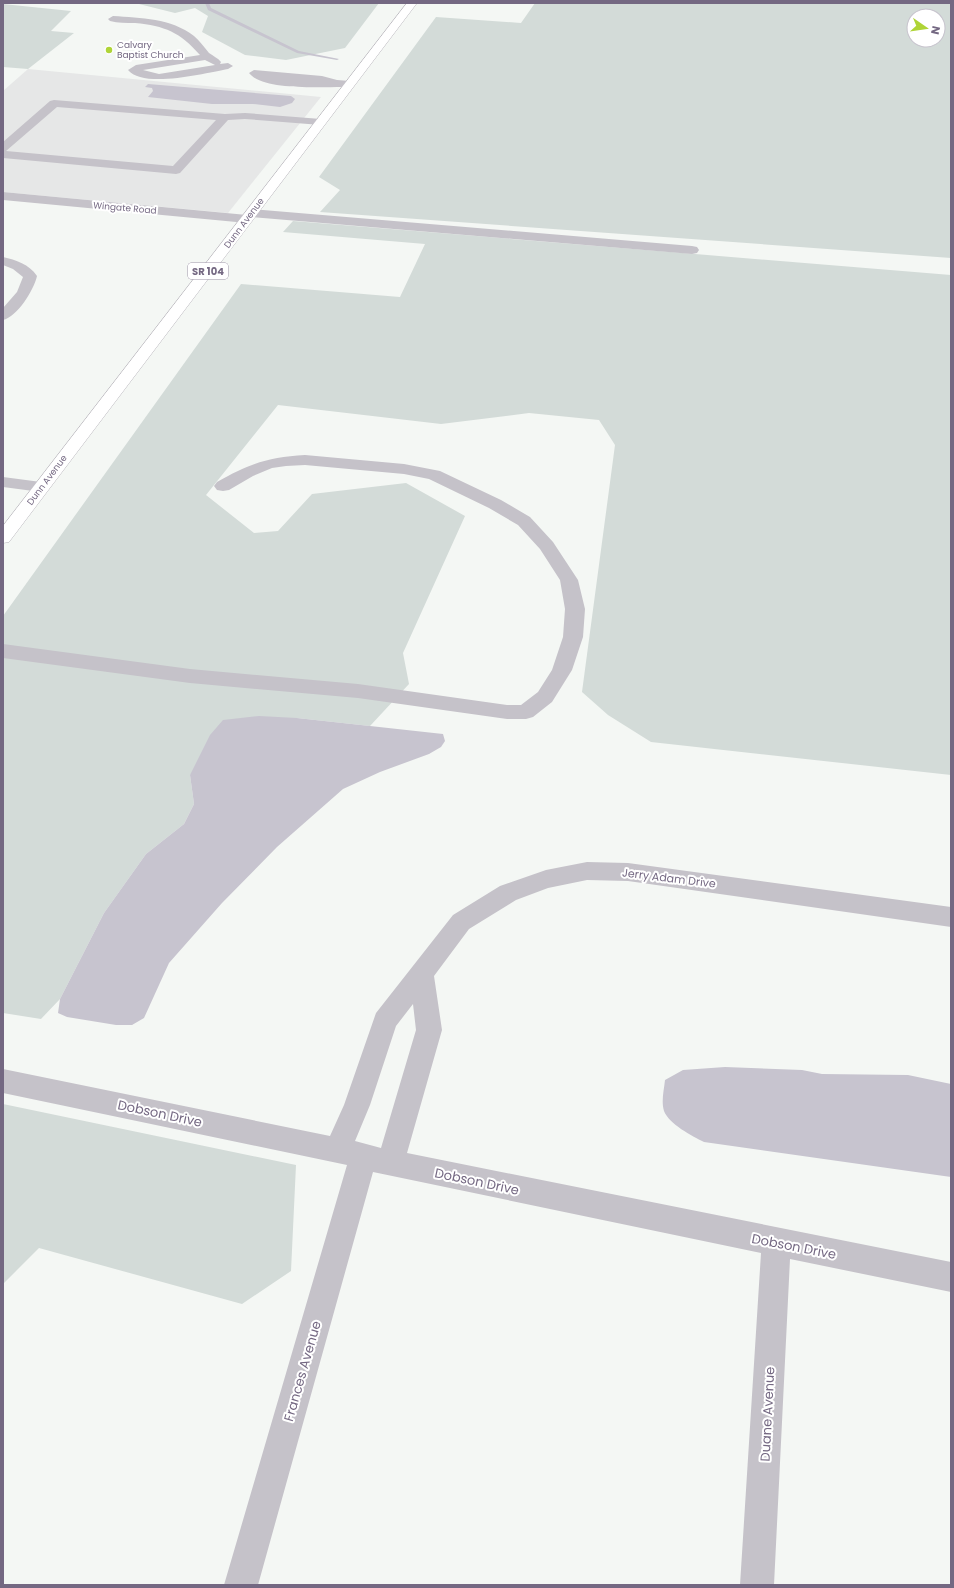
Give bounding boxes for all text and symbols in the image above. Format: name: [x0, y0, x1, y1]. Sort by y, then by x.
north arrow: [906, 8, 946, 48]
text: N: [927, 24, 944, 36]
place label: Calvary Baptist Church: [117, 39, 184, 61]
marker: Calvary Baptist Church: [104, 45, 114, 55]
street label: Dunn Avenue: [221, 195, 267, 251]
street label: Wingate Road: [93, 199, 157, 217]
road number: SR 104: [188, 263, 228, 279]
street label: Dunn Avenue: [24, 452, 70, 508]
street label: Jerry Adam Drive: [621, 864, 717, 892]
street label: Dobson Drive: [116, 1095, 204, 1132]
street label: Dobson Drive: [433, 1163, 521, 1200]
street label: Dobson Drive: [750, 1229, 838, 1264]
street label: Frances Avenue: [279, 1319, 326, 1424]
street label: Duane Avenue: [756, 1366, 779, 1462]

